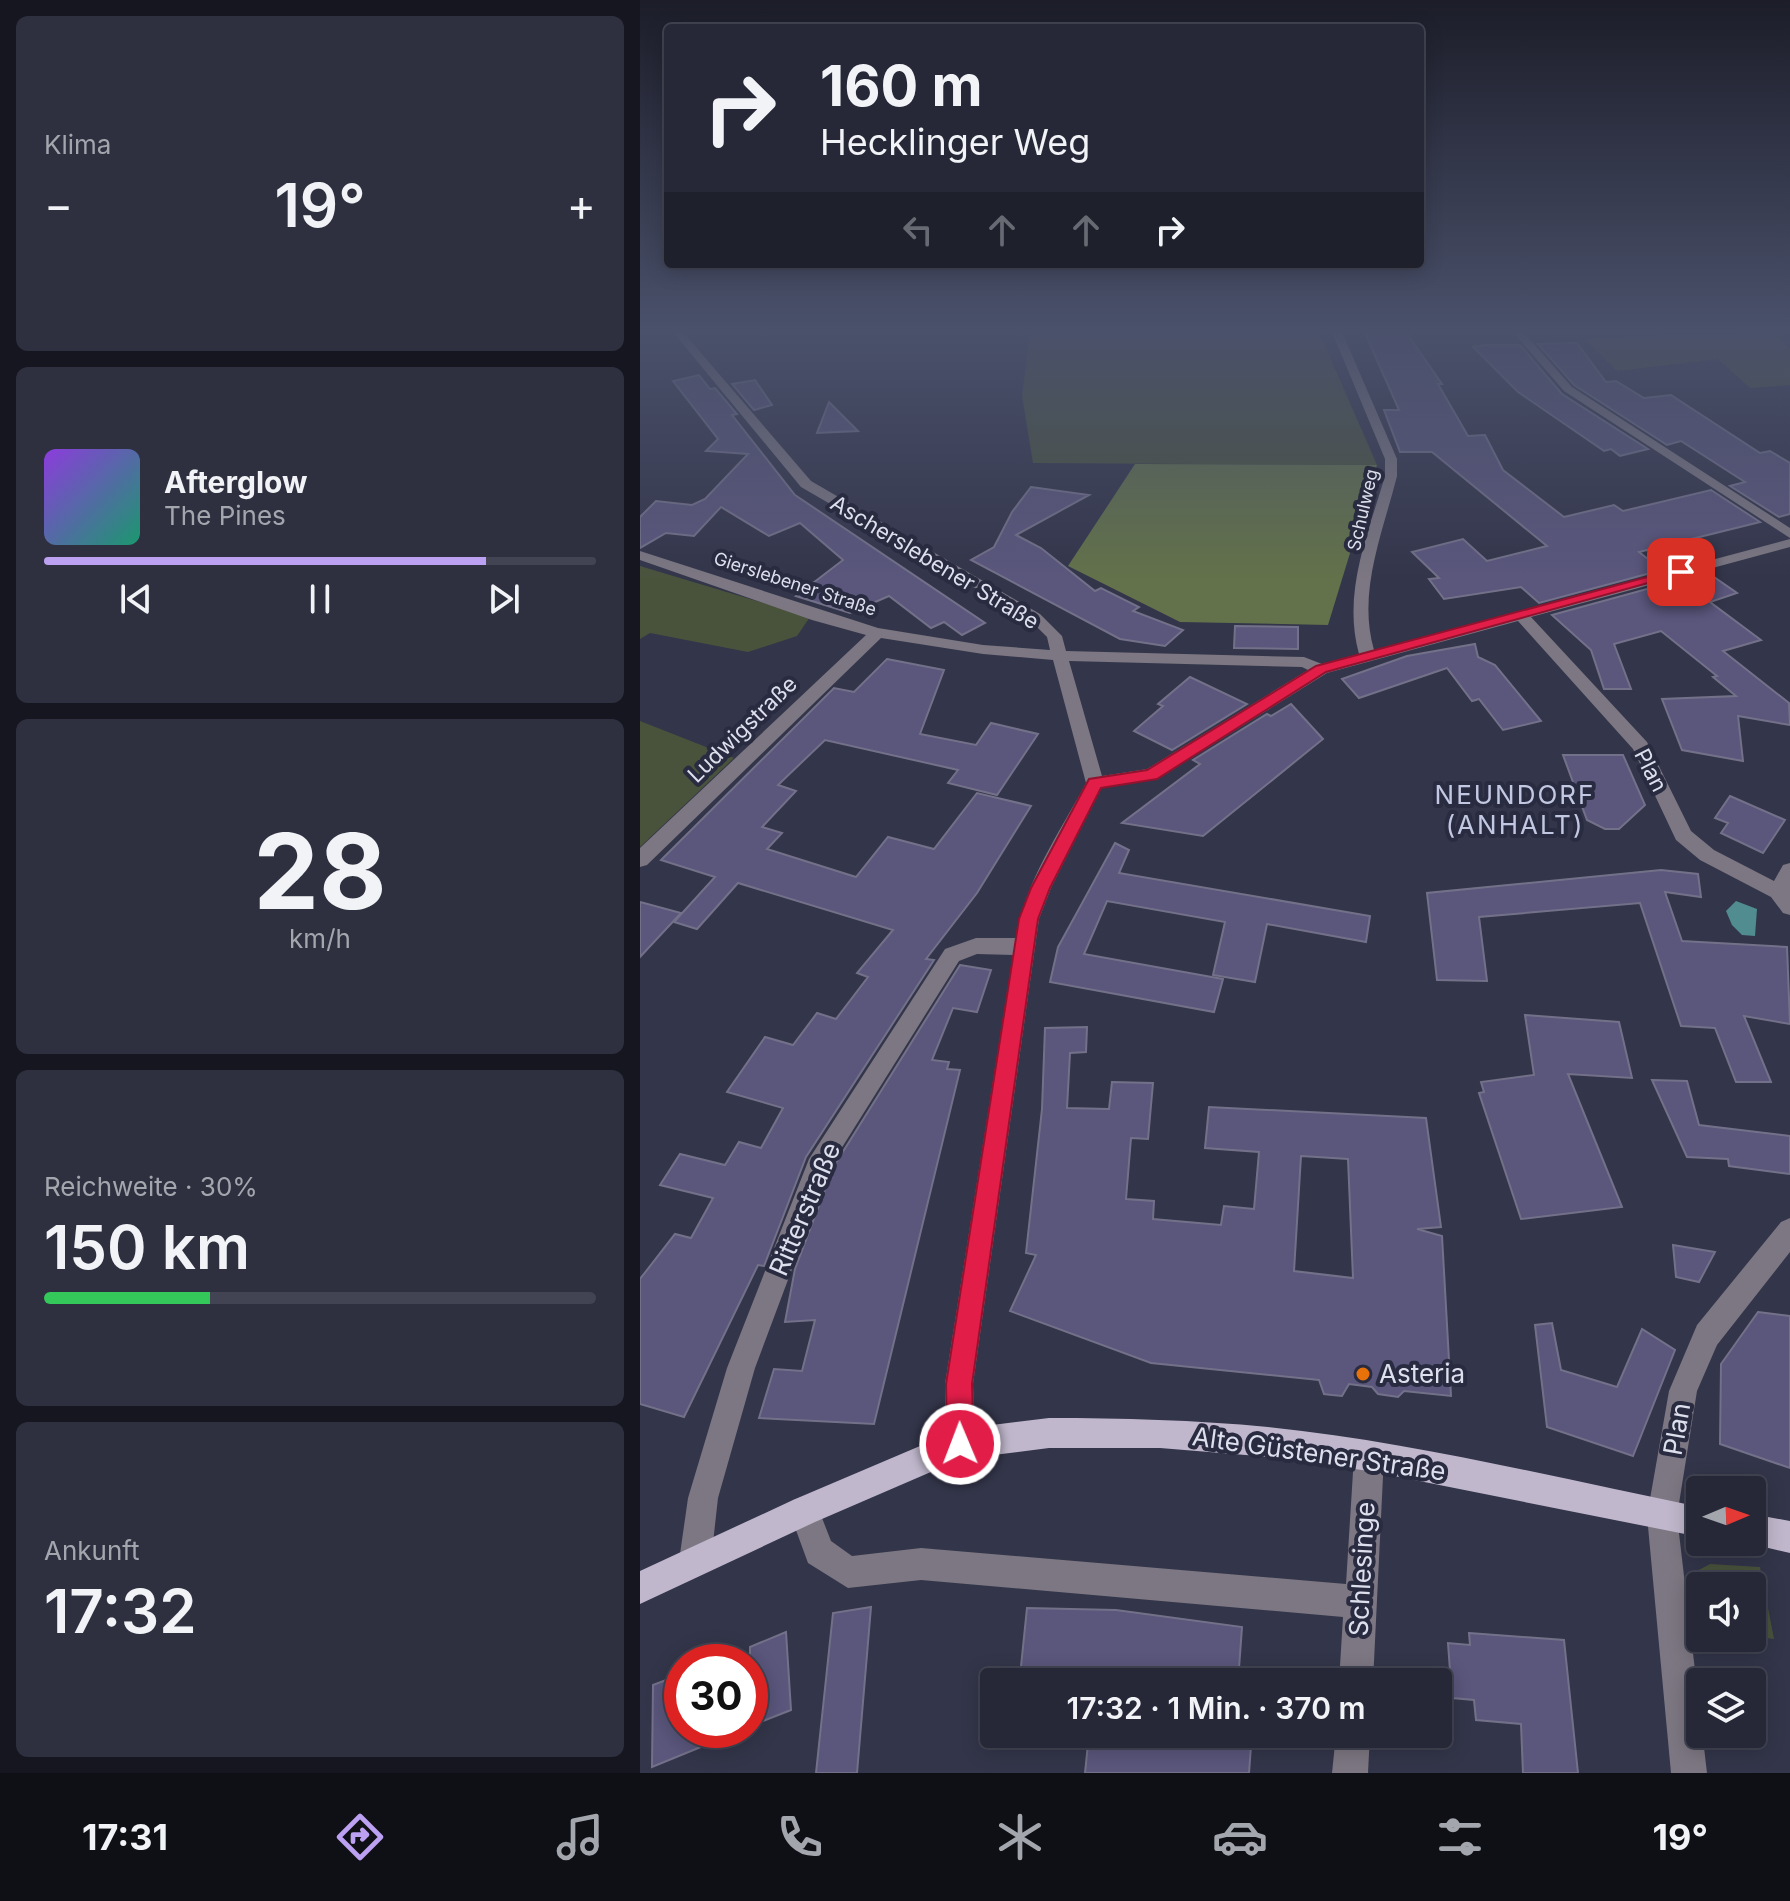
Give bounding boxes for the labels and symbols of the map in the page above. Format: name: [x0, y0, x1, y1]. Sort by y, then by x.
street label: Schulweg: [1343, 467, 1382, 553]
street label: Ascherslebener Straße: [826, 490, 1044, 634]
pin: [1647, 538, 1715, 606]
street label: Gierslebener Straße: [711, 547, 879, 620]
street label: Ludwigstraße: [682, 670, 802, 788]
street label: Plan: [1629, 744, 1673, 796]
district label: NEUNDORF (ANHALT): [1435, 779, 1595, 840]
street label: Ritterstraße: [763, 1137, 847, 1280]
place label: Asteria: [1379, 1358, 1465, 1389]
marker: Asteria: [1354, 1365, 1372, 1383]
street label: Plan: [1657, 1400, 1696, 1458]
position arrow: [918, 1402, 1002, 1486]
street label: Alte Güstener Straße: [1190, 1420, 1448, 1487]
north arrow: [1686, 1476, 1766, 1556]
street label: Schlesinge: [1342, 1501, 1381, 1637]
speed limit sign: 30: [664, 1644, 768, 1748]

